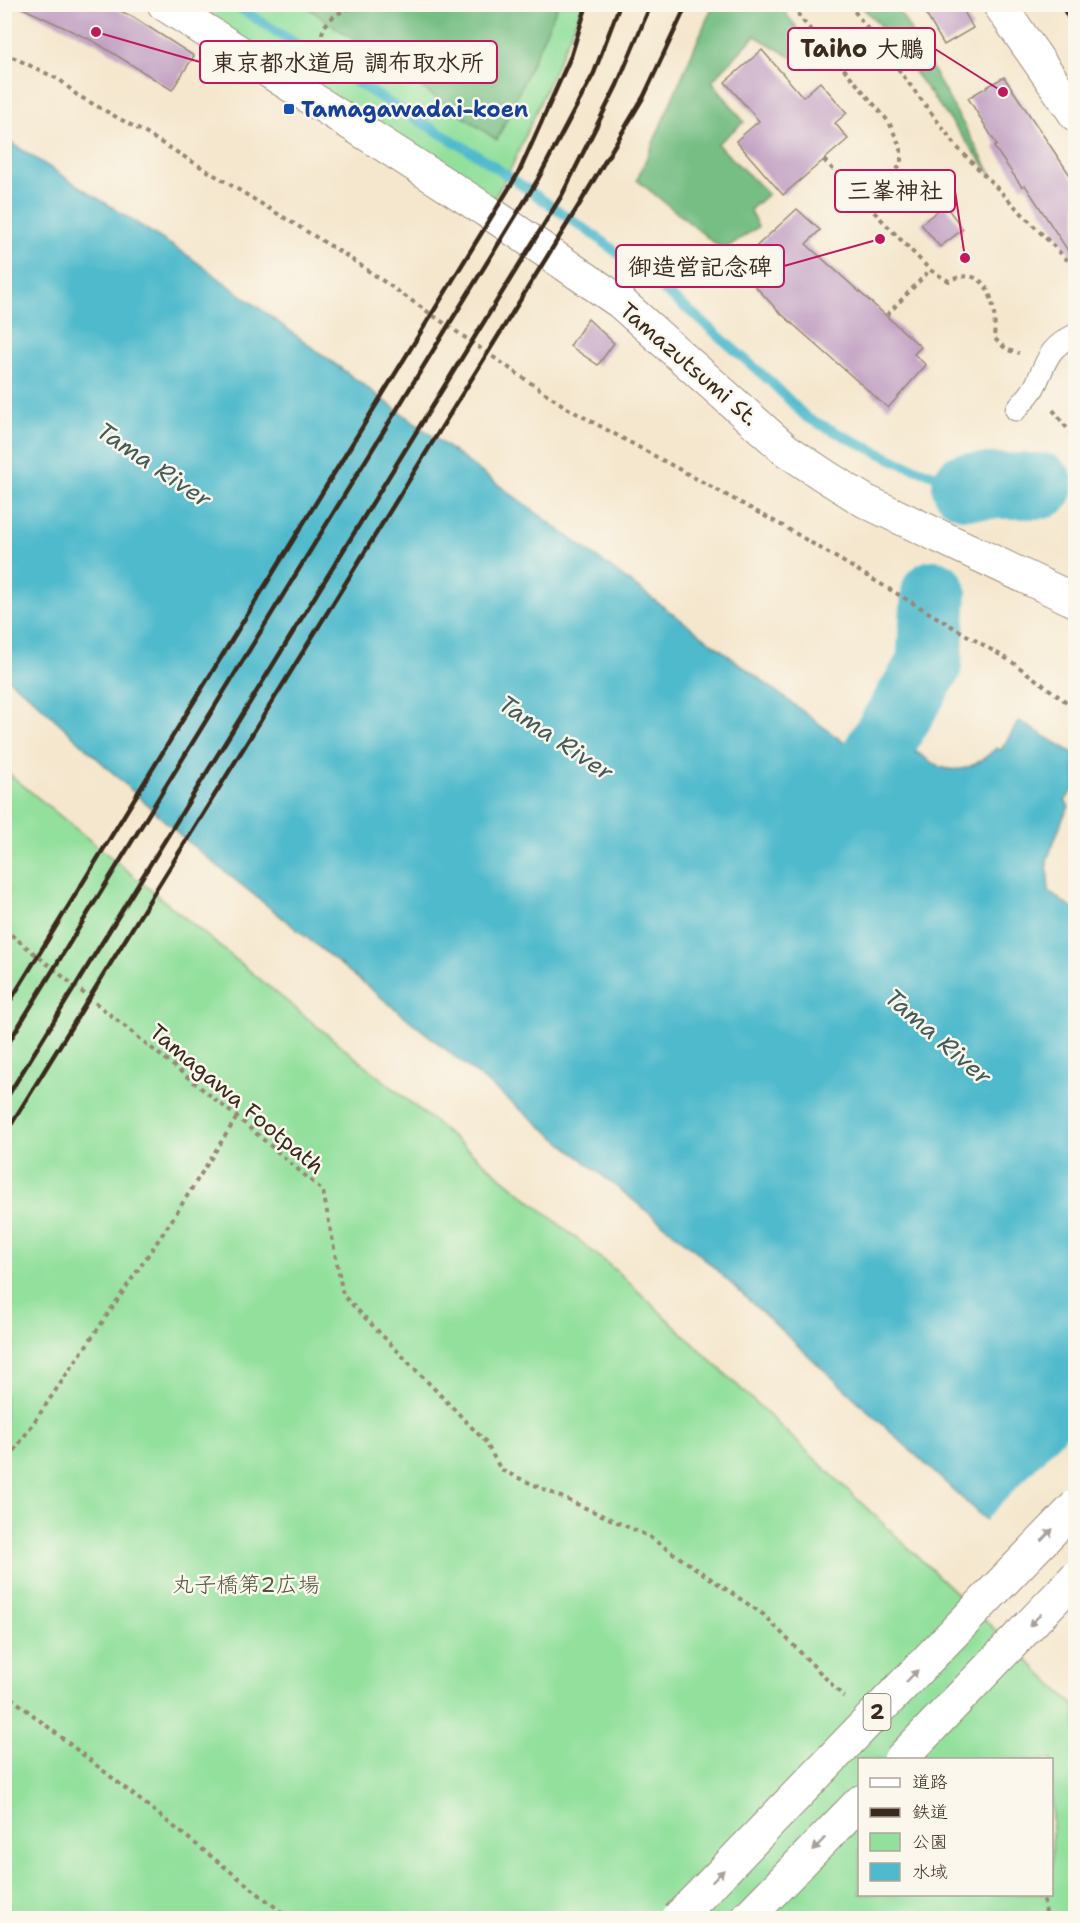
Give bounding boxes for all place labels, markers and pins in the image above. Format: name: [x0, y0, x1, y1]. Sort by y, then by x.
callout: Taiho 大鵬: [788, 28, 935, 70]
callout: 東京都水道局 調布取水所: [200, 41, 497, 83]
place label: Tamagawadai-koen: [301, 95, 529, 124]
marker: Tamagawadai-koen: [282, 102, 296, 116]
callout: 三峯神社: [835, 170, 955, 212]
callout: 御造営記念碑: [616, 245, 784, 287]

